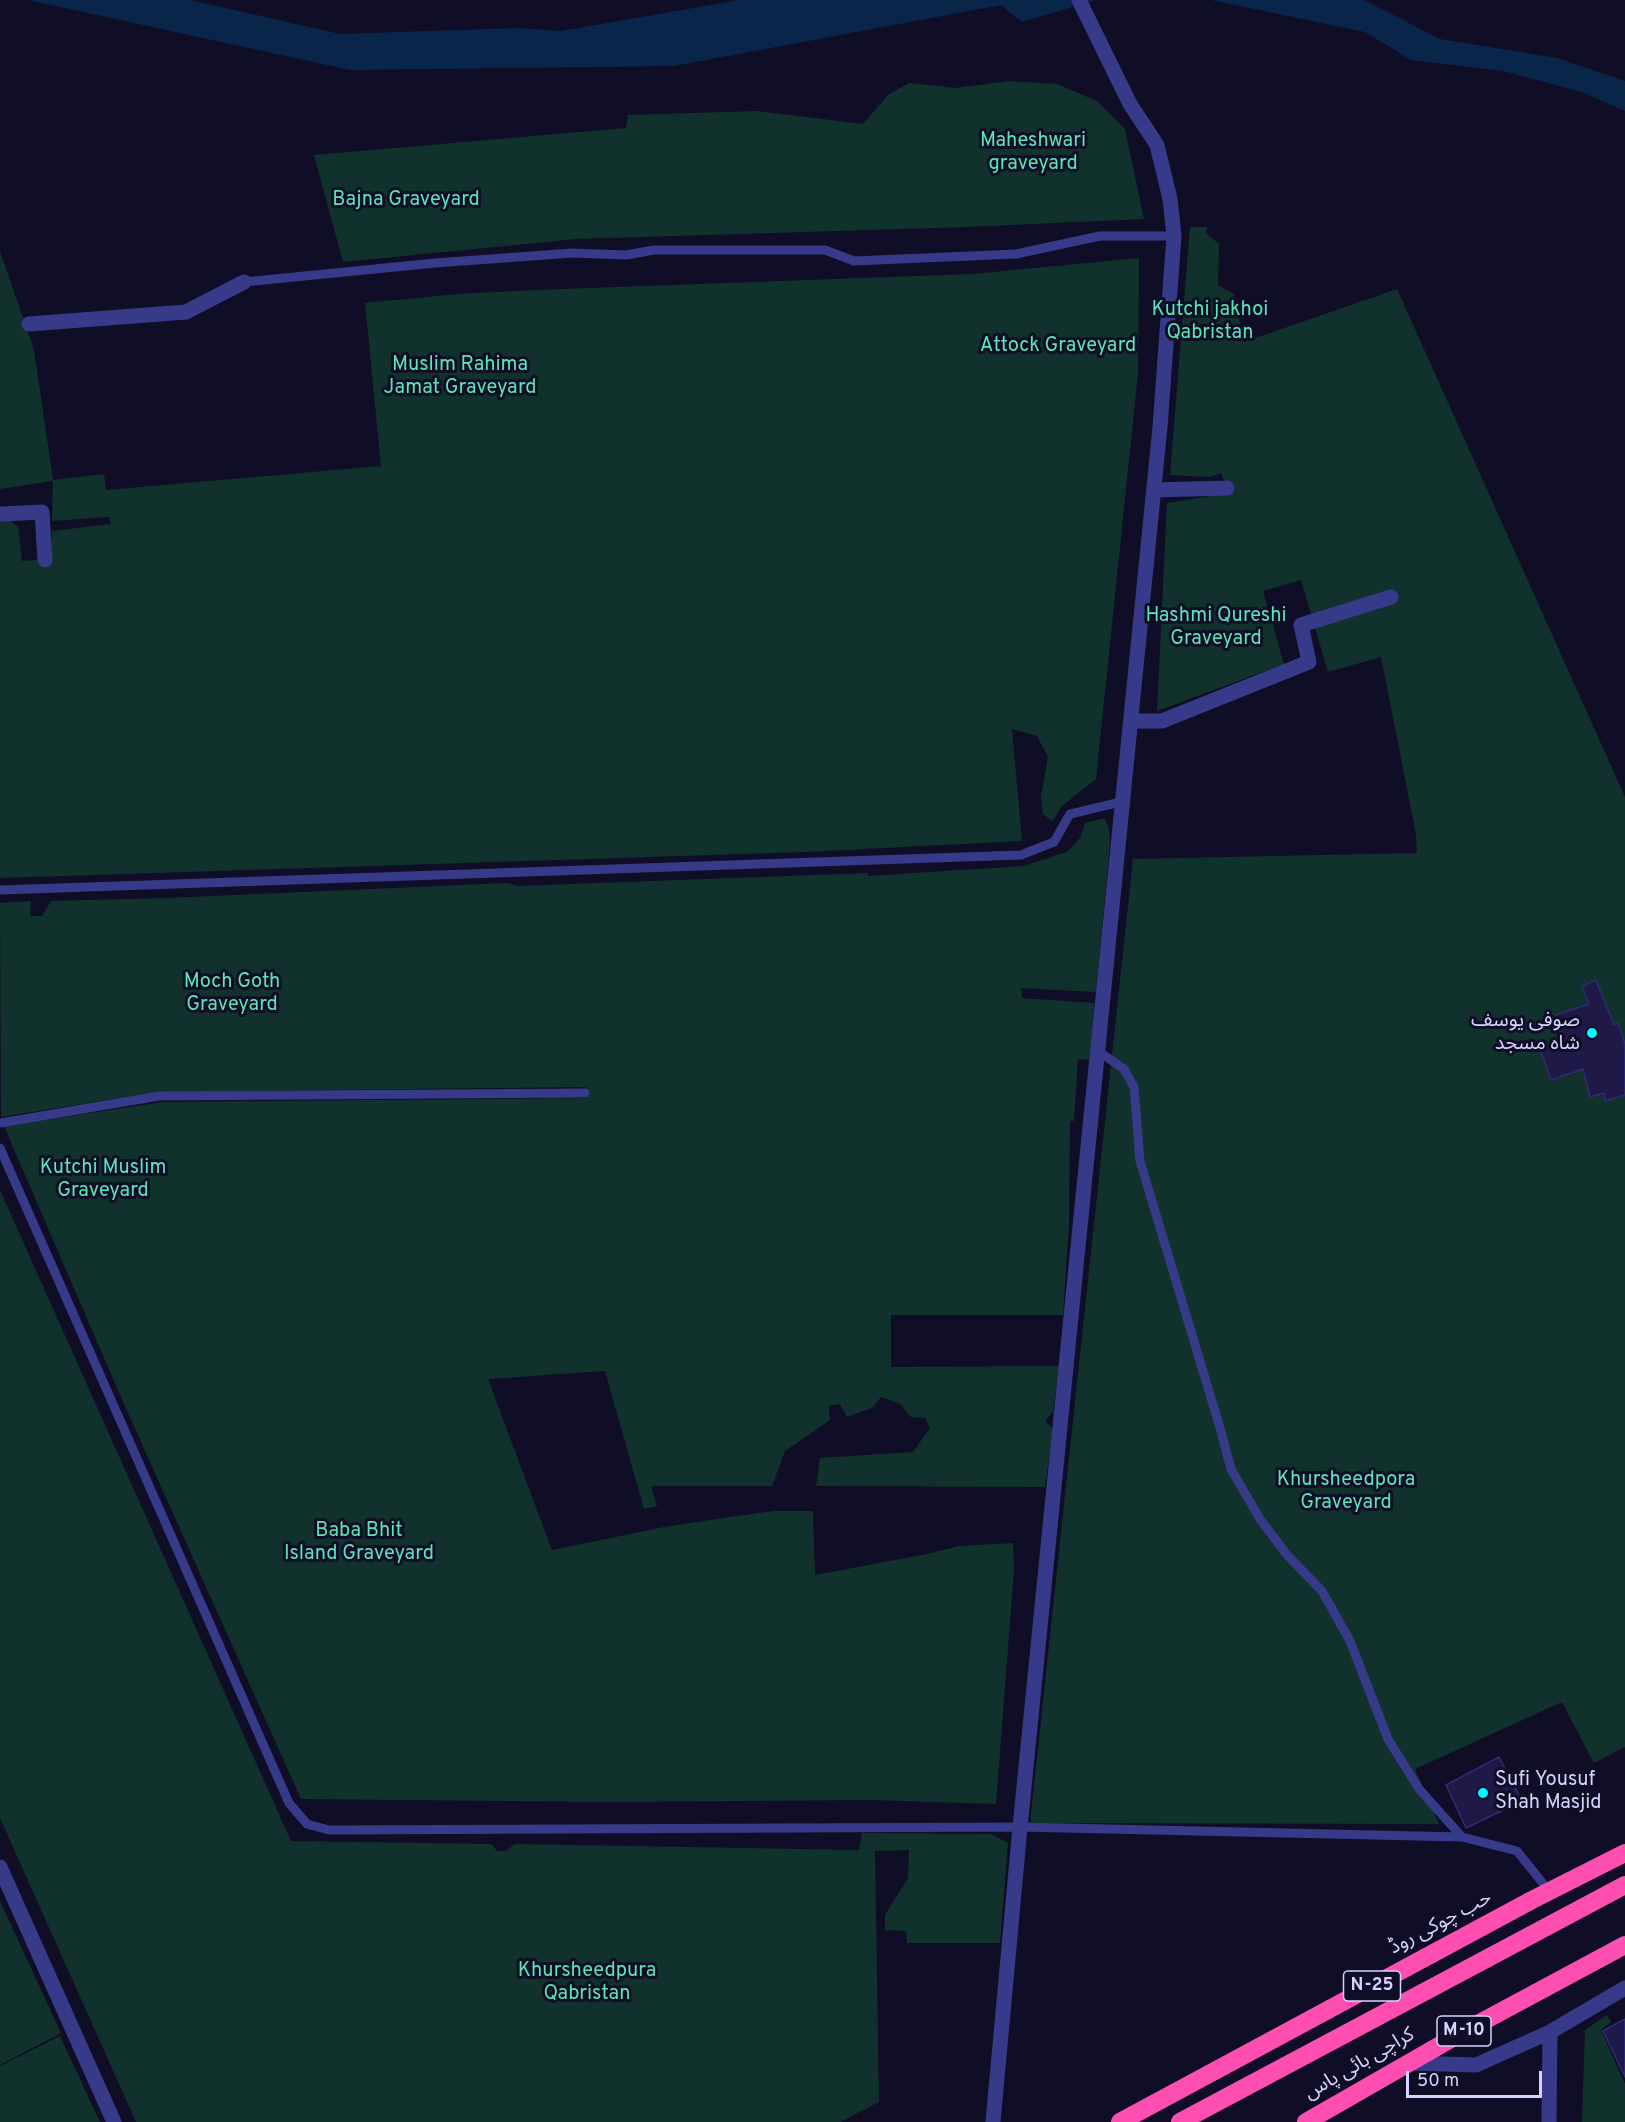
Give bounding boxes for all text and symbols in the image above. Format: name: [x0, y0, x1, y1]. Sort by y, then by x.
park label: Maheshwari graveyard: [980, 130, 1086, 177]
park label: Bajna Graveyard: [332, 189, 480, 213]
park label: Kutchi jakhoi Qabristan: [1152, 299, 1268, 346]
park label: Attock Graveyard: [980, 335, 1136, 359]
park label: Muslim Rahima Jamat Graveyard: [384, 354, 536, 401]
park label: Hashmi Qureshi Graveyard: [1145, 605, 1287, 652]
park label: Moch Goth Graveyard: [184, 971, 280, 1018]
place label: صوفی یوسف شاہ مسجد: [1471, 1010, 1580, 1057]
marker: صوفی یوسف شاہ مسجد: [1585, 1026, 1599, 1040]
park label: Kutchi Muslim Graveyard: [40, 1157, 166, 1204]
park label: Khursheedpora Graveyard: [1277, 1469, 1415, 1516]
park label: Baba Bhit Island Graveyard: [284, 1520, 434, 1567]
place label: Sufi Yousuf Shah Masjid: [1495, 1769, 1602, 1816]
marker: Sufi Yousuf Shah Masjid: [1476, 1786, 1490, 1800]
street label: حب چوکی روڈ: [1385, 1887, 1497, 1961]
park label: Khursheedpura Qabristan: [518, 1960, 656, 2007]
road number: N-25: [1344, 1971, 1400, 2001]
road number: M-10: [1437, 2016, 1491, 2046]
street label: کراچی بائی پاس: [1300, 2024, 1420, 2106]
scale bar: [1409, 2059, 1546, 2097]
text: 50 m: [1417, 2070, 1459, 2093]

